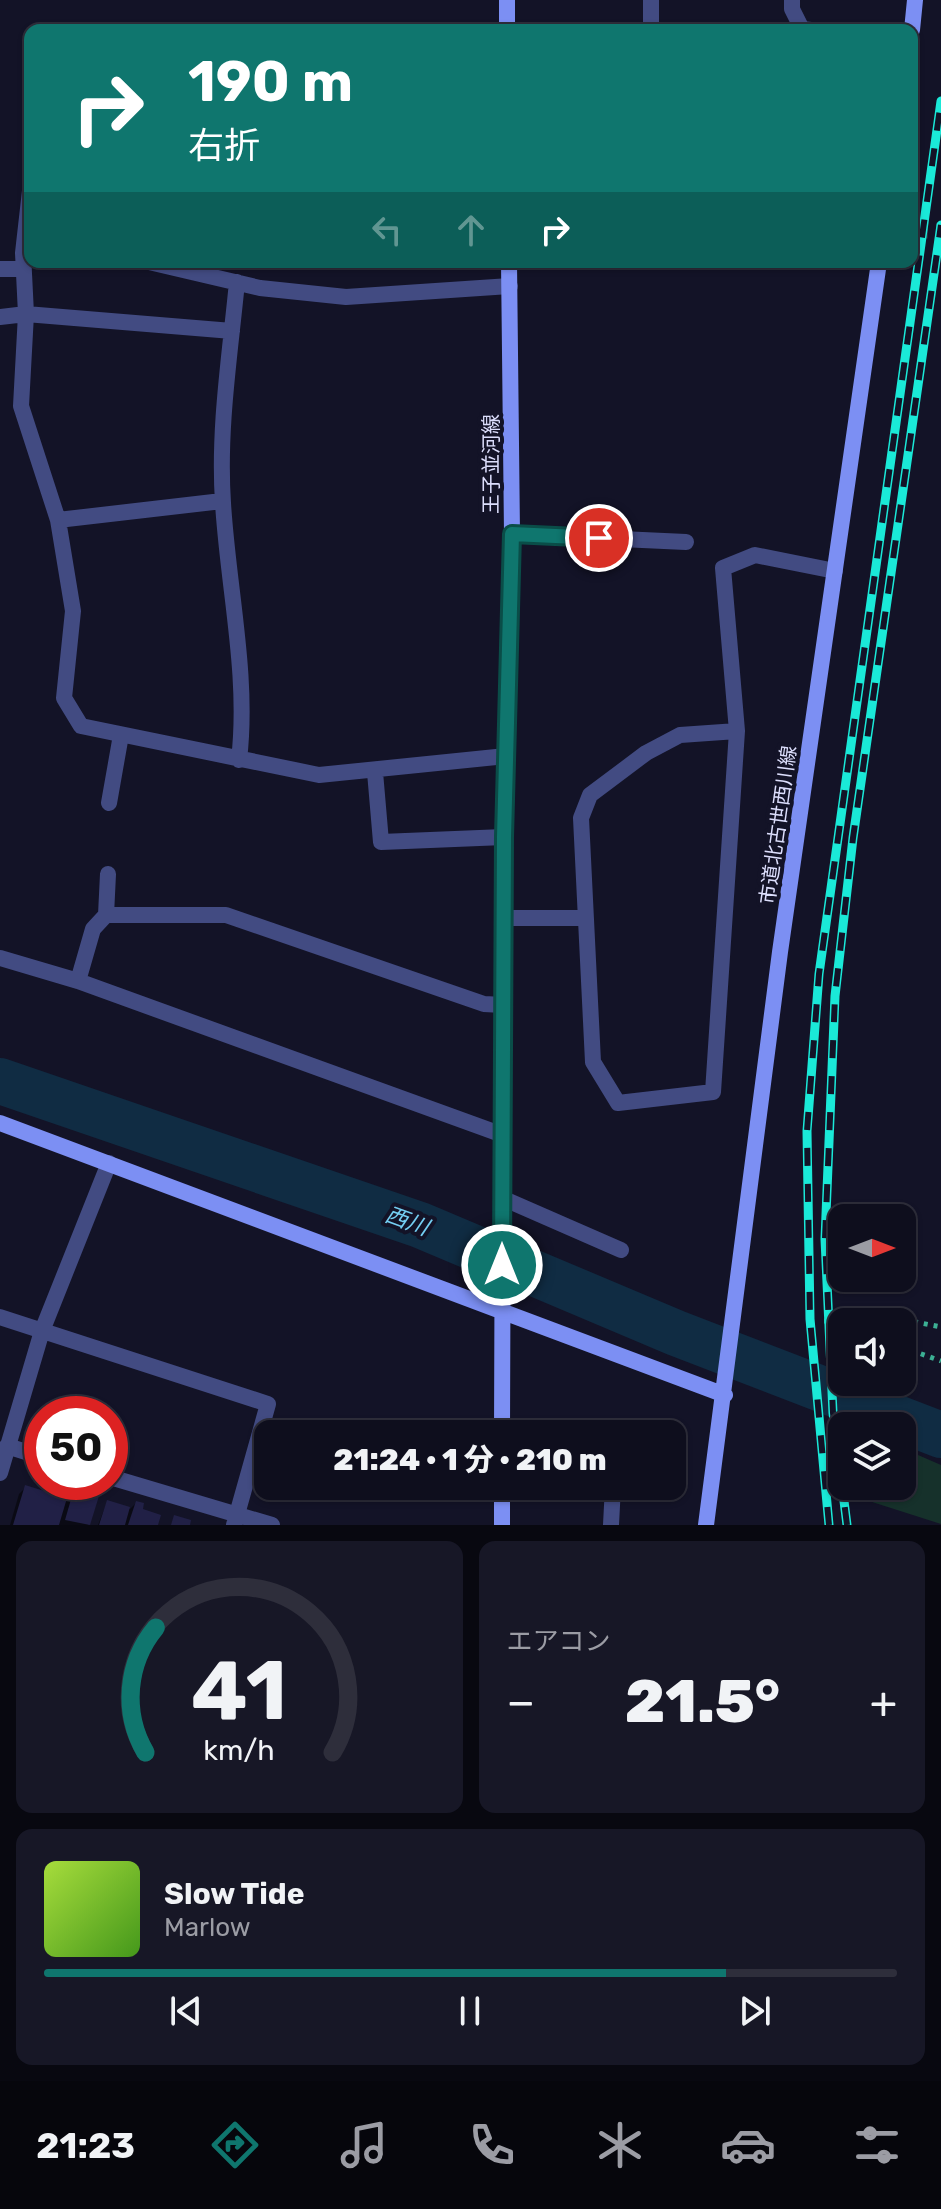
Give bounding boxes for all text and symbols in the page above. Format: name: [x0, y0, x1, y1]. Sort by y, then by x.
text: 190 m: [188, 49, 353, 115]
icon: right: [56, 56, 160, 160]
text: 右折: [188, 124, 260, 167]
icon: left: [365, 208, 409, 252]
icon: ahead: [449, 208, 493, 252]
icon: right: [533, 208, 577, 252]
street label: 王子並河線: [479, 414, 503, 514]
pin: [565, 504, 633, 572]
icon: arrive: [577, 516, 621, 560]
street label: 市道北古世西川線: [755, 744, 801, 906]
water label: 西川: [382, 1201, 434, 1242]
north arrow: [828, 1204, 916, 1292]
map controls: [828, 1204, 916, 1500]
position arrow: [460, 1223, 544, 1307]
button: sound: [828, 1308, 916, 1396]
speed limit sign: 50: [24, 1396, 128, 1500]
button: layers: [828, 1412, 916, 1500]
text: 21:24 · 1 分 · 210 m: [333, 1442, 607, 1478]
text: エアコン: [507, 1626, 611, 1657]
text: 41: [191, 1641, 287, 1740]
text: 21.5°: [625, 1666, 780, 1737]
text: −: [507, 1676, 535, 1728]
text: +: [870, 1676, 897, 1728]
text: km/h: [204, 1733, 275, 1767]
text: Slow Tide: [164, 1876, 304, 1912]
text: Marlow: [164, 1912, 251, 1943]
icon: previous: [164, 1989, 208, 2033]
icon: pause: [448, 1989, 492, 2033]
icon: next: [733, 1989, 777, 2033]
icon: directions: [207, 2117, 263, 2173]
icon: music: [336, 2117, 392, 2173]
icon: phone: [464, 2117, 520, 2173]
icon: climate: [592, 2117, 648, 2173]
icon: car: [720, 2117, 776, 2173]
icon: filters: [849, 2117, 905, 2173]
text: 21:23: [36, 2124, 135, 2167]

